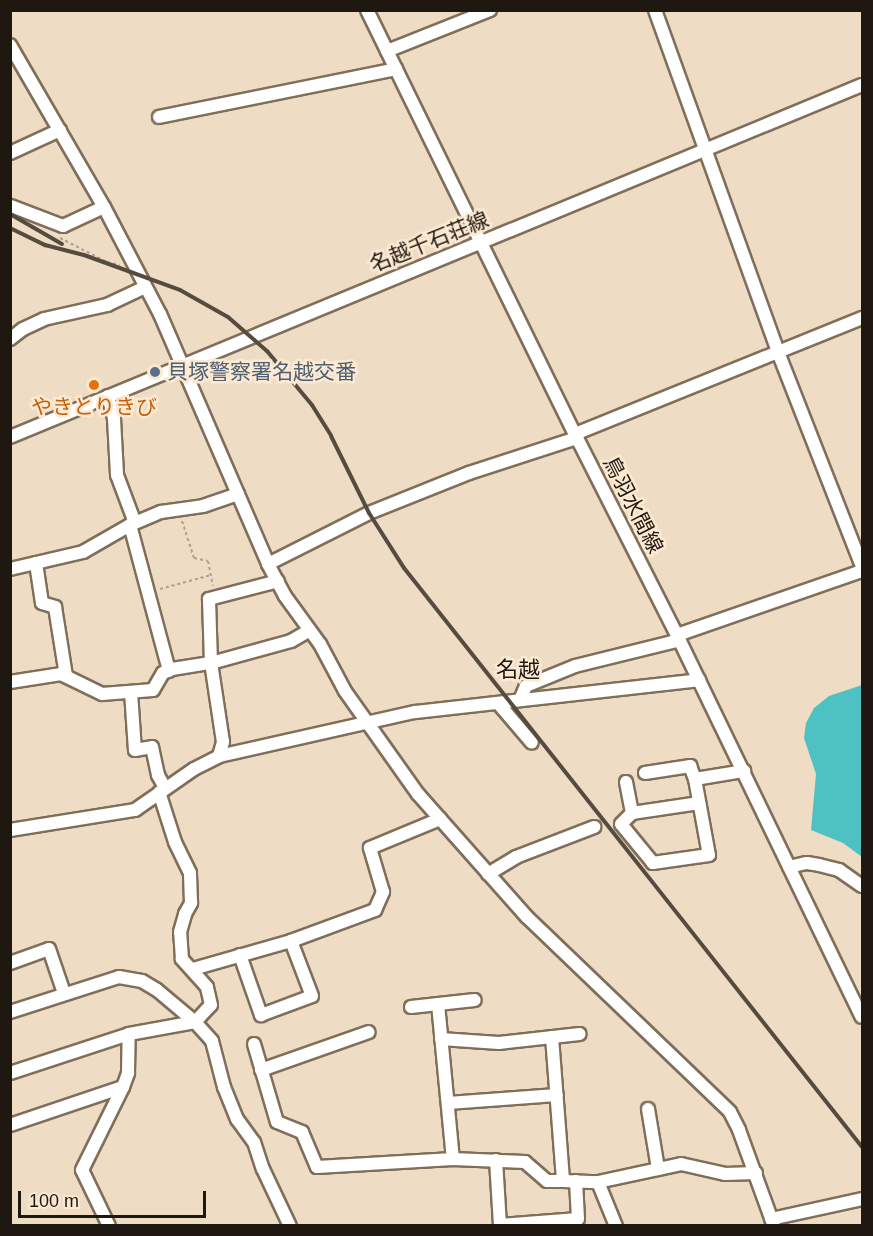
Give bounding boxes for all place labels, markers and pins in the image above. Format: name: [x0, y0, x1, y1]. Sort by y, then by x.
place label: 貝塚警察署名越交番: [167, 359, 356, 385]
marker: 貝塚警察署名越交番: [148, 365, 162, 379]
marker: やきとりきび: [87, 378, 101, 392]
place label: やきとりきび: [31, 394, 157, 420]

